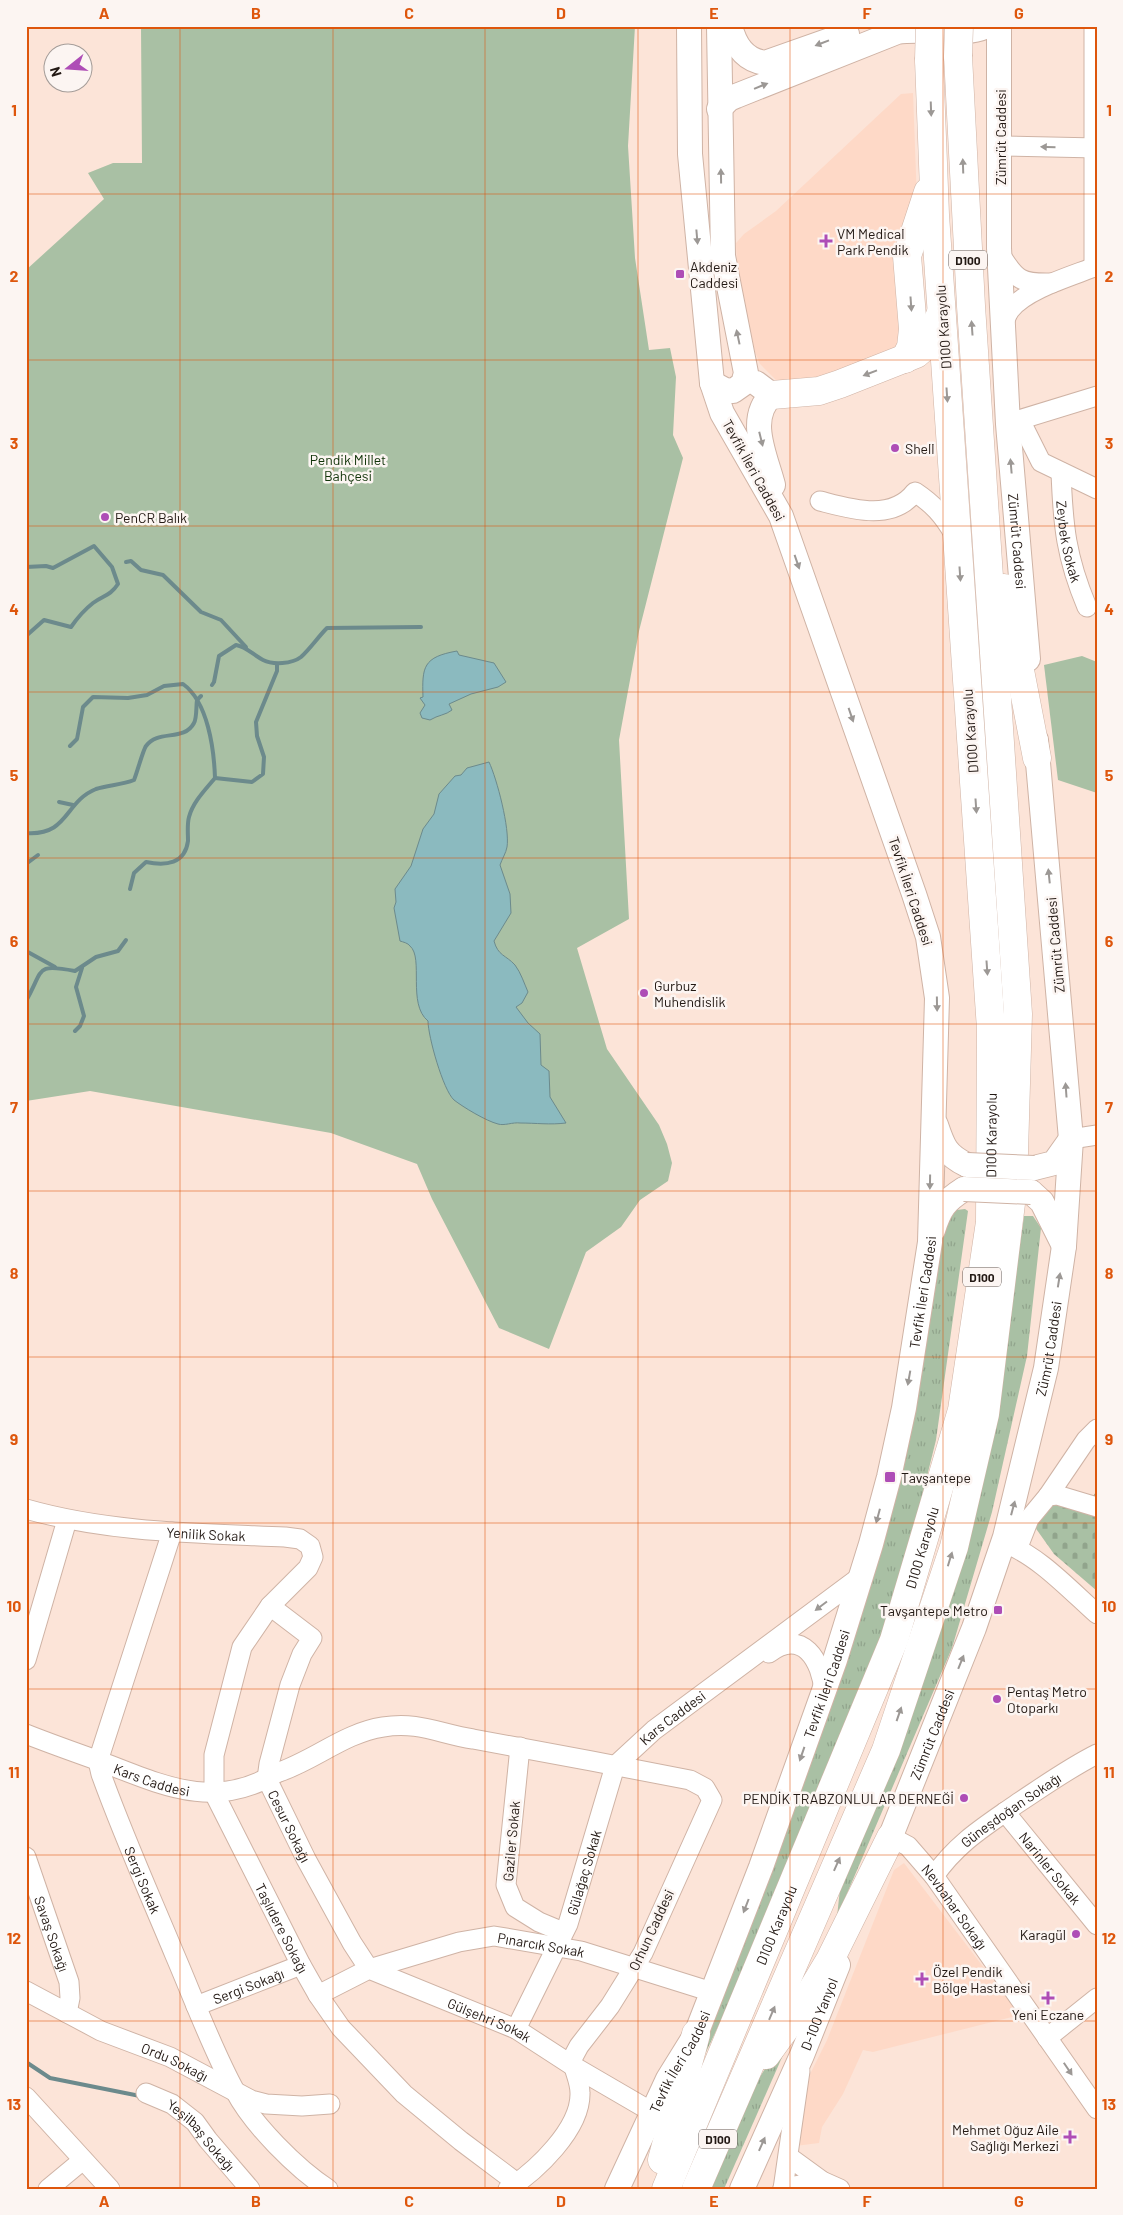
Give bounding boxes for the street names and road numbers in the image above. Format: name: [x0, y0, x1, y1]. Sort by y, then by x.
street label: Zümrüt Caddesi: [992, 89, 1009, 185]
road number: D100: [949, 250, 987, 270]
street label: D100 Karayolu: [932, 284, 954, 370]
street label: Tevfik İleri Caddesi: [719, 416, 789, 524]
street label: Zümrüt Caddesi: [1005, 493, 1031, 590]
street label: Zeybek Sokak: [1054, 500, 1085, 584]
street label: D100 Karayolu: [959, 688, 981, 774]
street label: Tevfik İleri Caddesi: [885, 834, 937, 948]
street label: Zümrüt Caddesi: [1042, 897, 1068, 993]
street label: D100 Karayolu: [982, 1093, 999, 1178]
street label: Tevfik İleri Caddesi: [905, 1236, 939, 1350]
road number: D100: [963, 1268, 1001, 1286]
street label: Zümrüt Caddesi: [1031, 1300, 1064, 1398]
street label: D100 Karayolu: [901, 1504, 942, 1590]
street label: Yenilik Sokak: [166, 1523, 246, 1544]
street label: Tevfik İleri Caddesi: [799, 1627, 852, 1740]
street label: Zümrüt Caddesi: [906, 1686, 957, 1782]
street label: Kars Caddesi: [635, 1687, 708, 1748]
street label: Kars Caddesi: [112, 1759, 191, 1799]
street label: Güneşdoğan Sokağı: [957, 1769, 1064, 1850]
street label: Cesur Sokağı: [265, 1787, 315, 1865]
street label: Gaziler Sokak: [499, 1800, 523, 1882]
street label: Gülağaç Sokak: [563, 1828, 604, 1917]
street label: Narinler Sokak: [1016, 1828, 1085, 1907]
street label: Sergi Sokak: [122, 1844, 165, 1916]
street label: Nevbahar Sokağı: [919, 1860, 991, 1953]
street label: Taşlıdere Sokağı: [252, 1880, 312, 1976]
street label: D100 Karayolu: [752, 1882, 800, 1967]
street label: Orhun Caddesi: [625, 1887, 677, 1973]
street label: Savaş Sokağı: [31, 1894, 73, 1974]
street label: Pınarcık Sokak: [496, 1928, 587, 1960]
street label: Sergi Sokağı: [210, 1964, 286, 2007]
street label: D-100 Yanyol: [796, 1975, 841, 2053]
street label: Gülşehri Sokak: [445, 1994, 535, 2045]
street label: Tevfik İleri Caddesi: [645, 2008, 713, 2115]
street label: Ordu Sokağı: [139, 2039, 211, 2084]
street label: Yeşilbaş Sokağı: [165, 2095, 239, 2174]
road number: D100: [699, 2130, 737, 2148]

